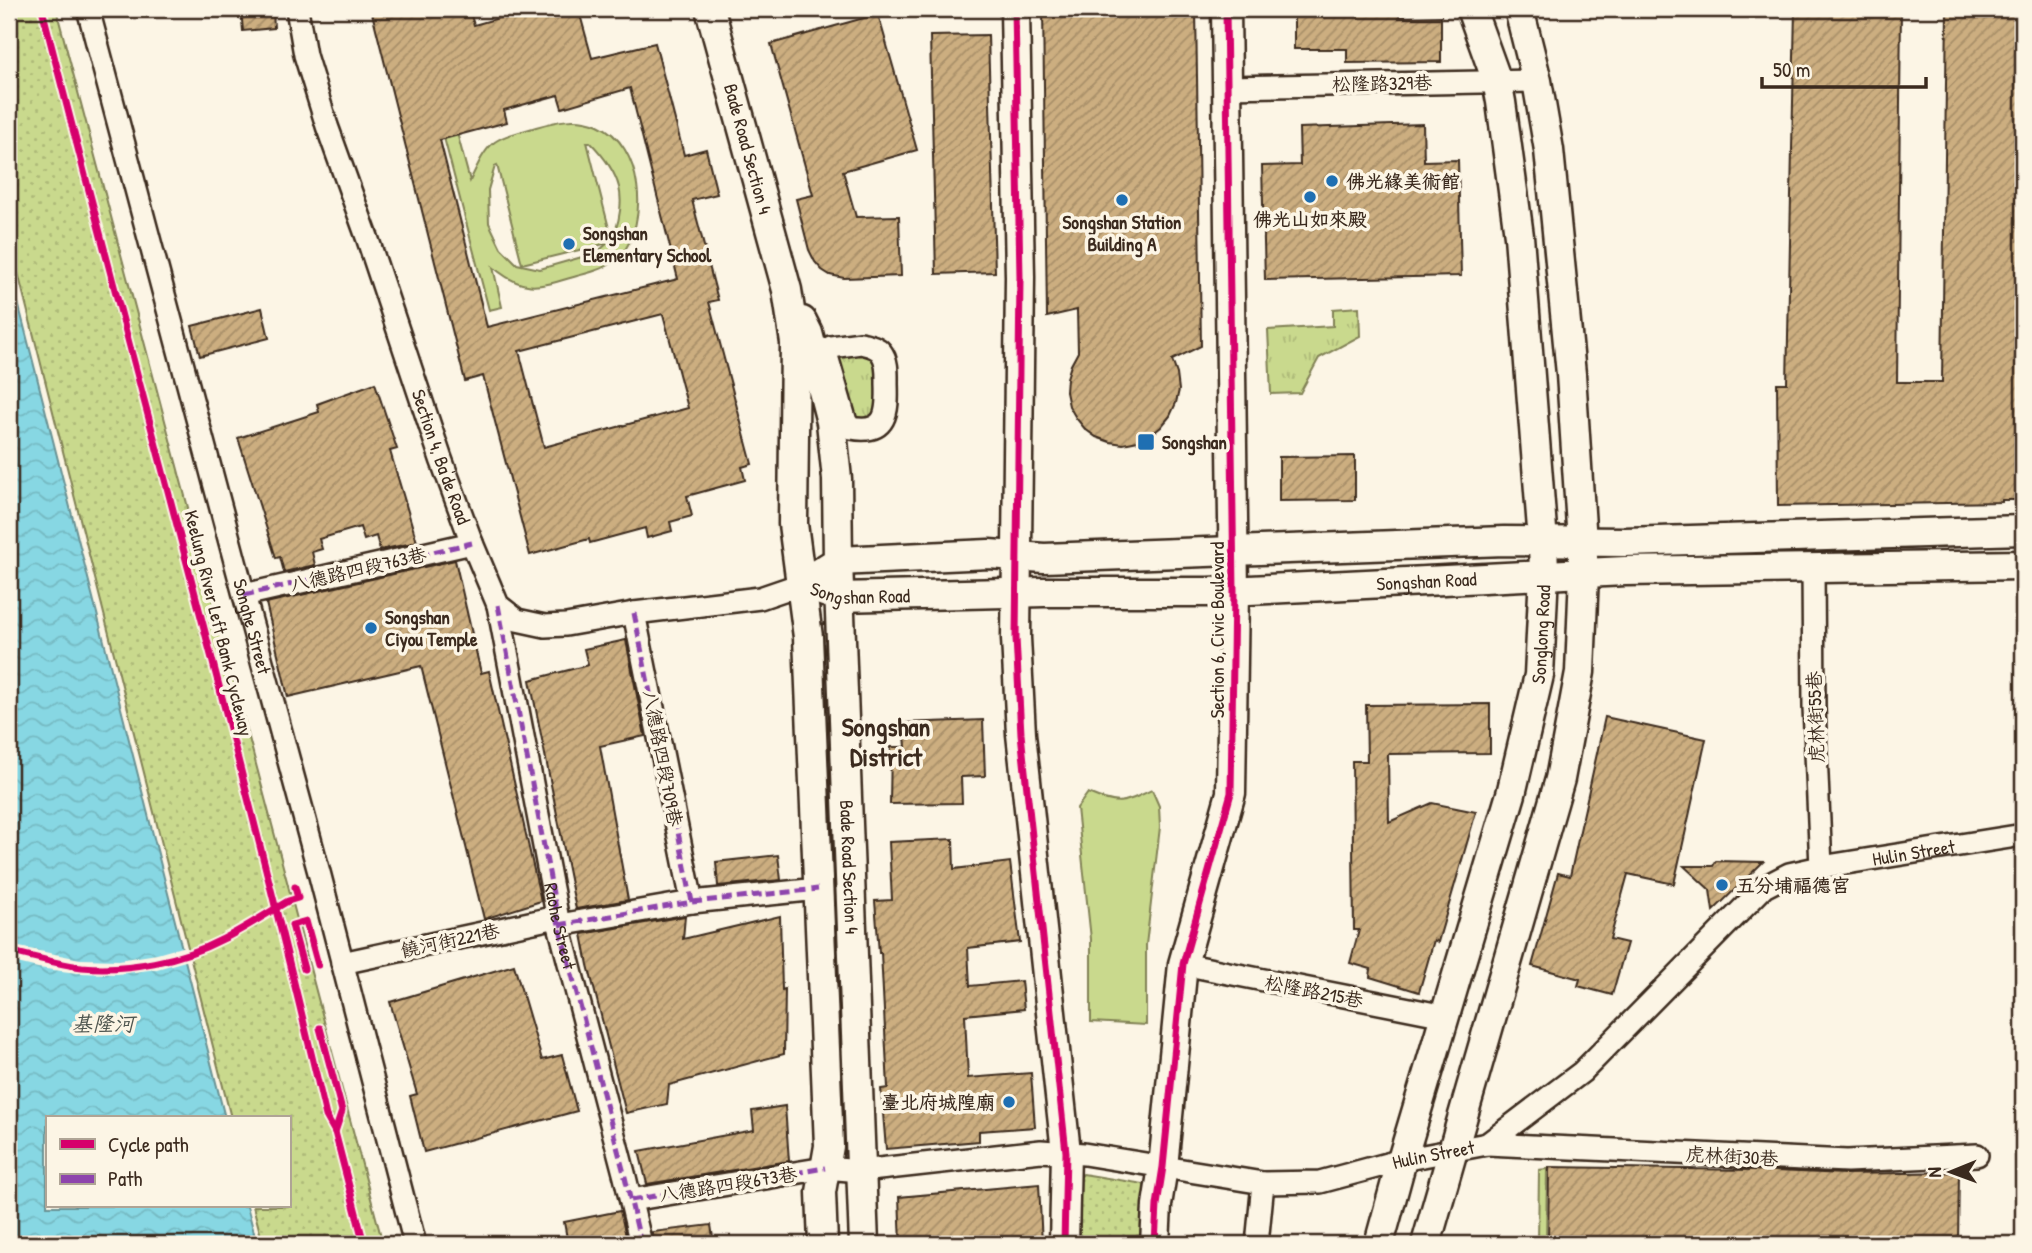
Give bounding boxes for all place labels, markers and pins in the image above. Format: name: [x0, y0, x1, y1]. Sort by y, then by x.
place label: 佛光緣美術館: [1346, 168, 1460, 194]
marker: 佛光緣美術館: [1324, 173, 1340, 189]
marker: 佛光山如來殿: [1302, 189, 1318, 205]
marker: Songshan Station Building A: [1114, 192, 1130, 208]
place label: 佛光山如來殿: [1253, 206, 1367, 232]
place label: Songshan Station Building A: [1063, 209, 1182, 258]
place label: Songshan Elementary School: [583, 220, 712, 269]
marker: Songshan Elementary School: [561, 236, 577, 252]
place label: Songshan: [1162, 429, 1227, 456]
marker: Songshan: [1136, 432, 1156, 452]
place label: Songshan Ciyou Temple: [385, 604, 478, 653]
marker: Songshan Ciyou Temple: [363, 620, 379, 636]
place label: 五分埔福德宮: [1736, 872, 1850, 898]
marker: 五分埔福德宮: [1714, 877, 1730, 893]
place label: 臺北府城隍廟: [881, 1089, 995, 1115]
marker: 臺北府城隍廟: [1001, 1094, 1017, 1110]

